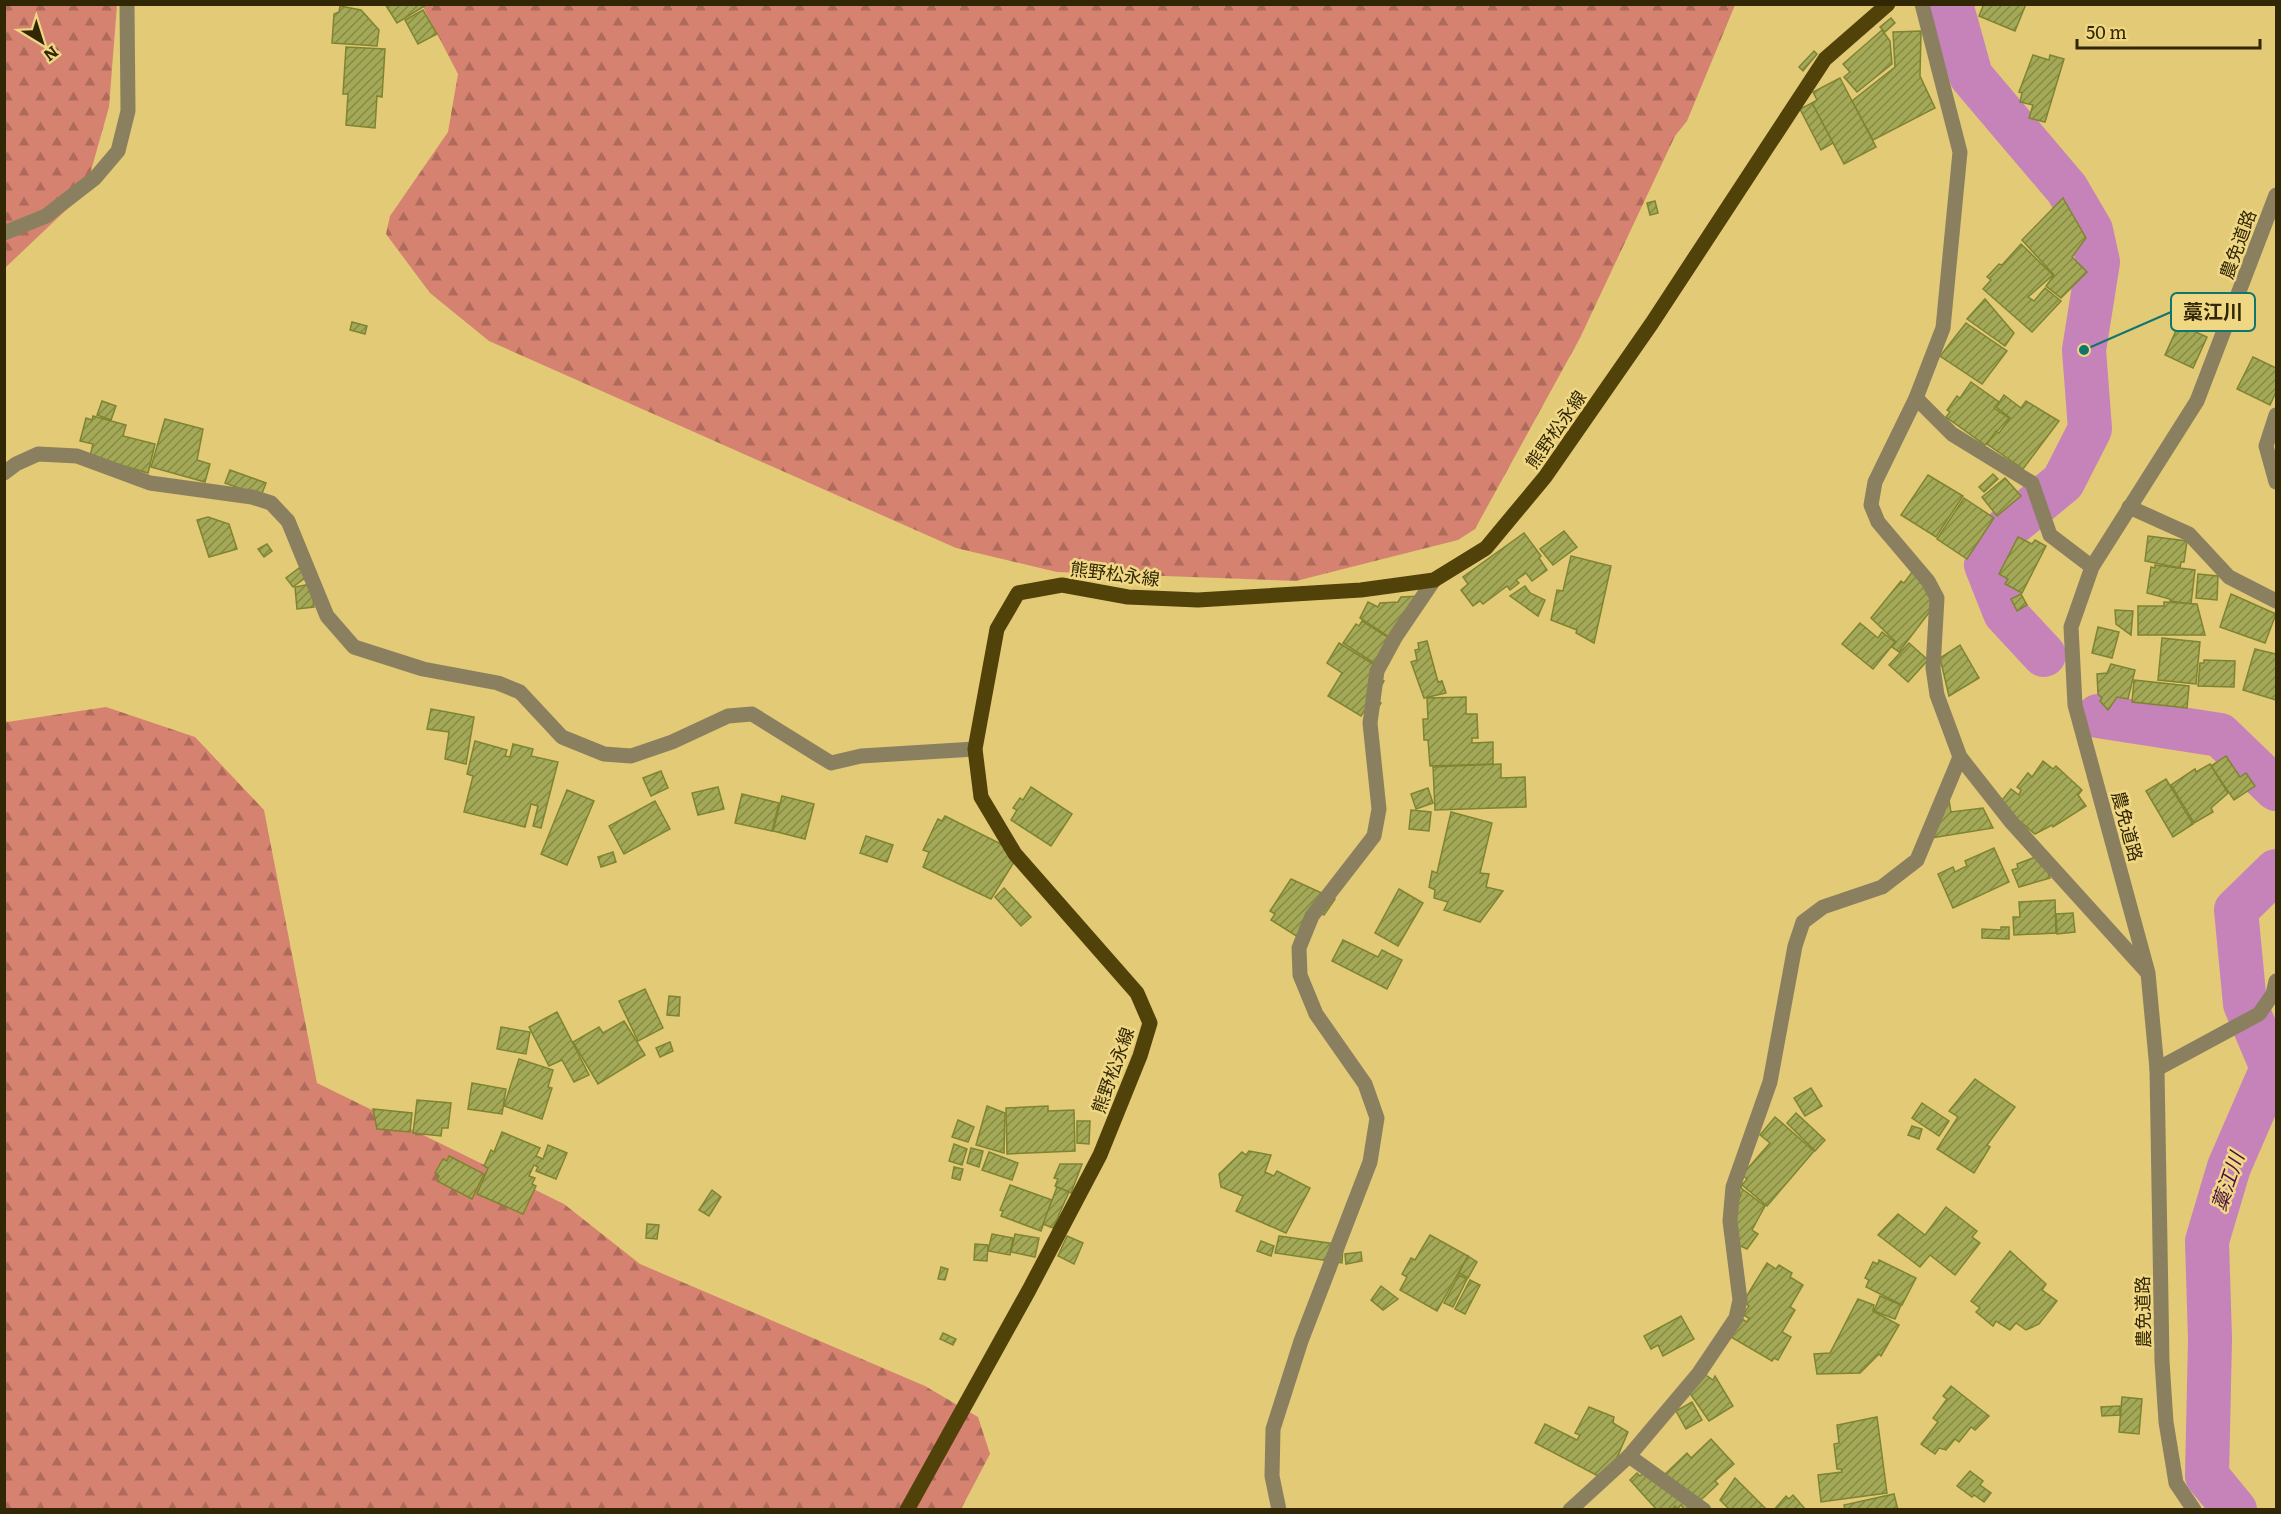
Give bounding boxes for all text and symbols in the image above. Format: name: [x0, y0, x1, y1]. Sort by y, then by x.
north arrow: [12, 12, 72, 72]
scale bar: [2077, 12, 2260, 50]
text: 50 m: [2086, 18, 2127, 45]
text: N: [39, 41, 65, 68]
street label: 農免道路: [2212, 206, 2262, 282]
callout: 藁江川: [2171, 293, 2255, 331]
text: 藁江川: [2183, 295, 2243, 325]
street label: 熊野松永線: [1518, 384, 1592, 474]
street label: 熊野松永線: [1069, 554, 1161, 592]
street label: 農免道路: [2106, 788, 2150, 864]
street label: 熊野松永線: [1084, 1023, 1140, 1117]
water label: 藁江川: [2202, 1146, 2251, 1214]
street label: 農免道路: [2128, 1276, 2156, 1348]

